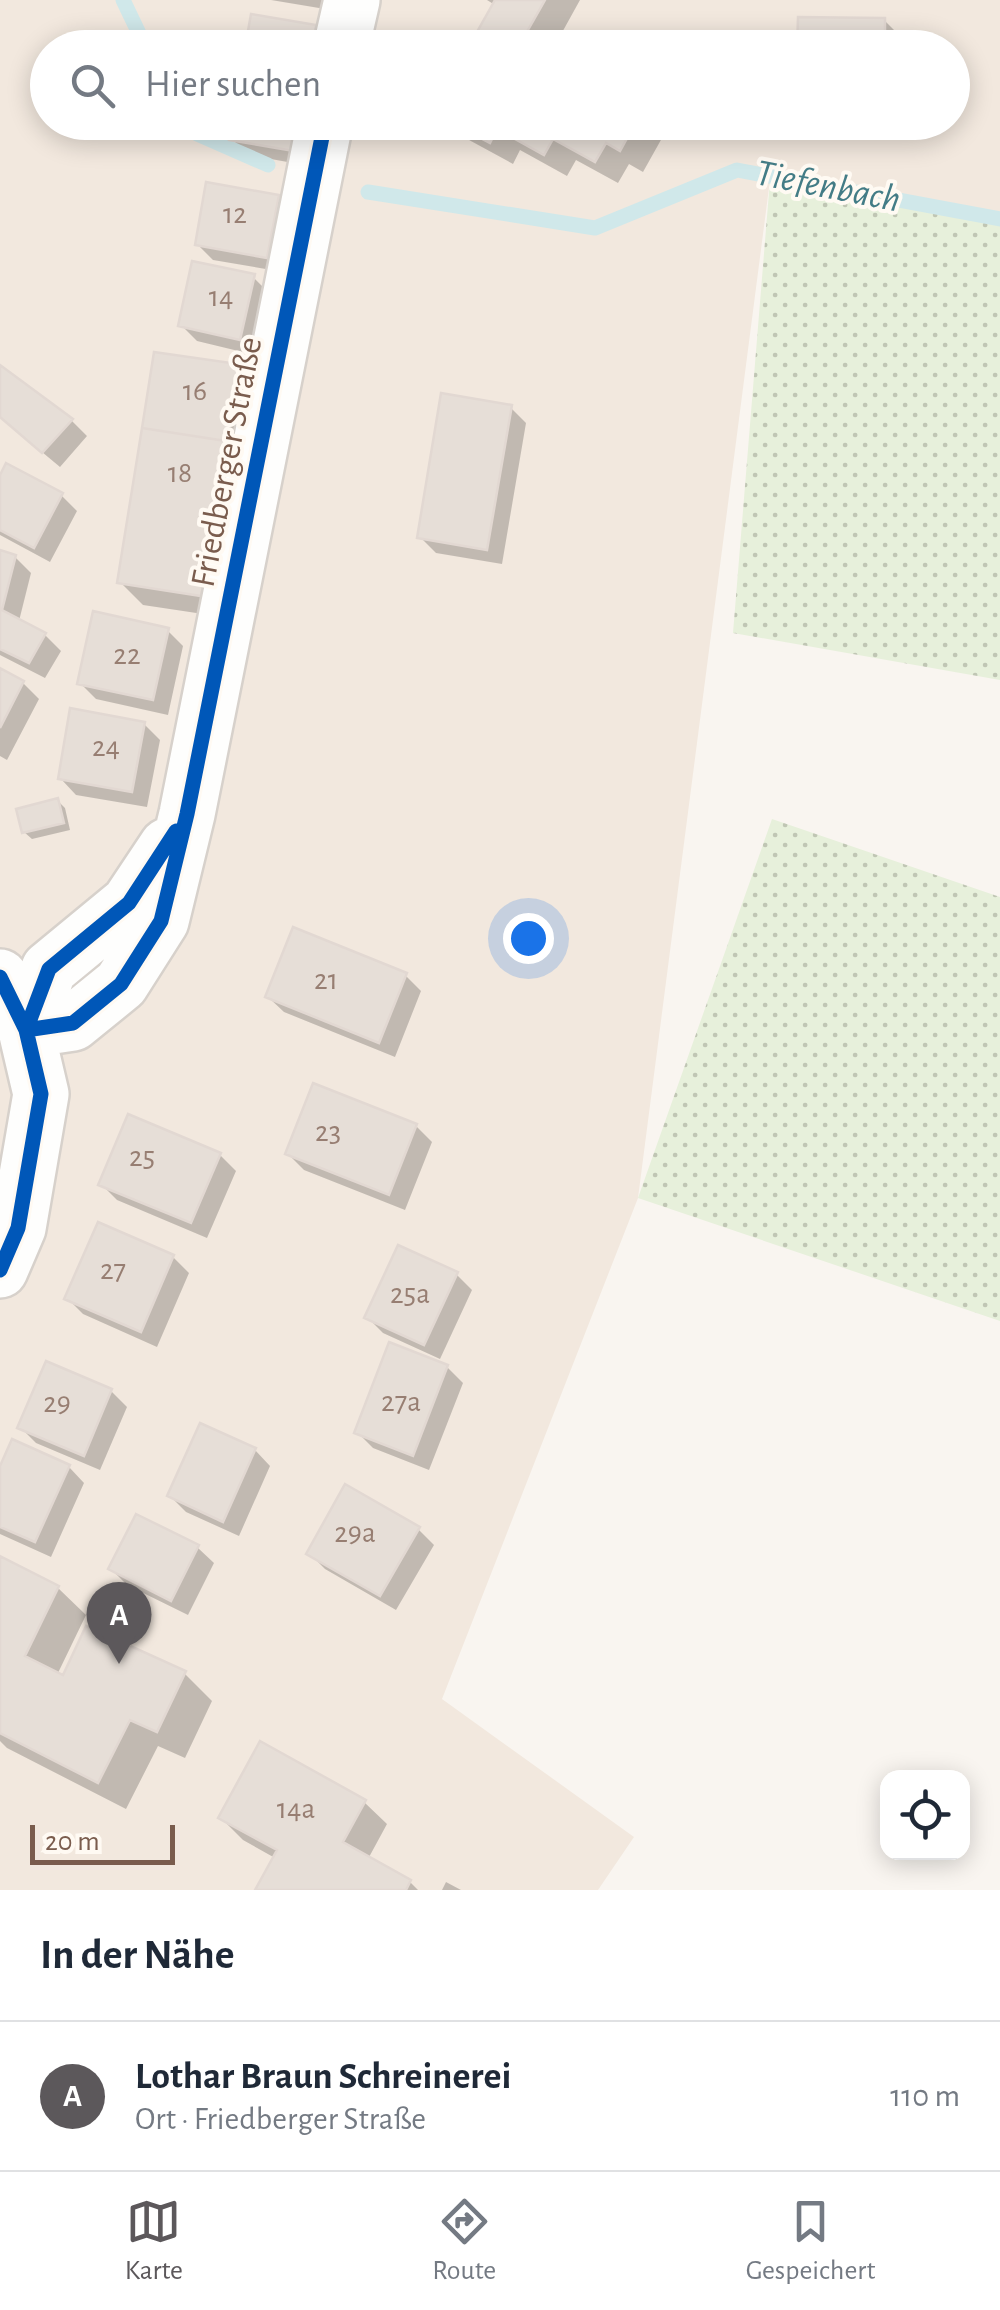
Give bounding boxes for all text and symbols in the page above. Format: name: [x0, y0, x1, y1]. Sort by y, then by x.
search box: [30, 30, 970, 140]
icon: search: [65, 58, 120, 113]
text: Hier suchen: [145, 66, 321, 104]
water label: Tiefenbach: [752, 154, 904, 220]
house number: 12: [223, 199, 247, 229]
house number: 14: [209, 282, 233, 312]
street label: Friedberger Straße: [186, 334, 268, 590]
house number: 16: [183, 376, 207, 406]
house number: 18: [168, 458, 192, 488]
house number: 22: [113, 640, 141, 670]
house number: 24: [92, 732, 120, 762]
your location: [503, 913, 554, 964]
house number: 21: [314, 965, 338, 995]
house number: 23: [315, 1117, 341, 1147]
house number: 25: [129, 1142, 155, 1172]
house number: 27: [100, 1255, 126, 1285]
house number: 25a: [390, 1279, 430, 1309]
house number: 27a: [381, 1387, 421, 1417]
house number: 29: [43, 1388, 71, 1418]
house number: 29a: [334, 1518, 376, 1548]
pin: A: [86, 1582, 152, 1664]
map controls: [880, 1770, 970, 1860]
button: locate: [880, 1770, 970, 1860]
house number: 14a: [277, 1794, 315, 1824]
scale bar: [30, 1820, 175, 1864]
text: 20 m: [45, 1828, 100, 1856]
text: In der Nähe: [40, 1934, 235, 1976]
text: Lothar Braun Schreinerei: [135, 2058, 511, 2096]
text: A: [63, 2080, 82, 2112]
text: 110 m: [890, 2080, 960, 2112]
text: Ort · Friedberger Straße: [135, 2103, 426, 2135]
tab: Karte: [125, 2194, 183, 2288]
tab: Route: [432, 2194, 496, 2288]
tab: Gespeichert: [746, 2194, 875, 2288]

